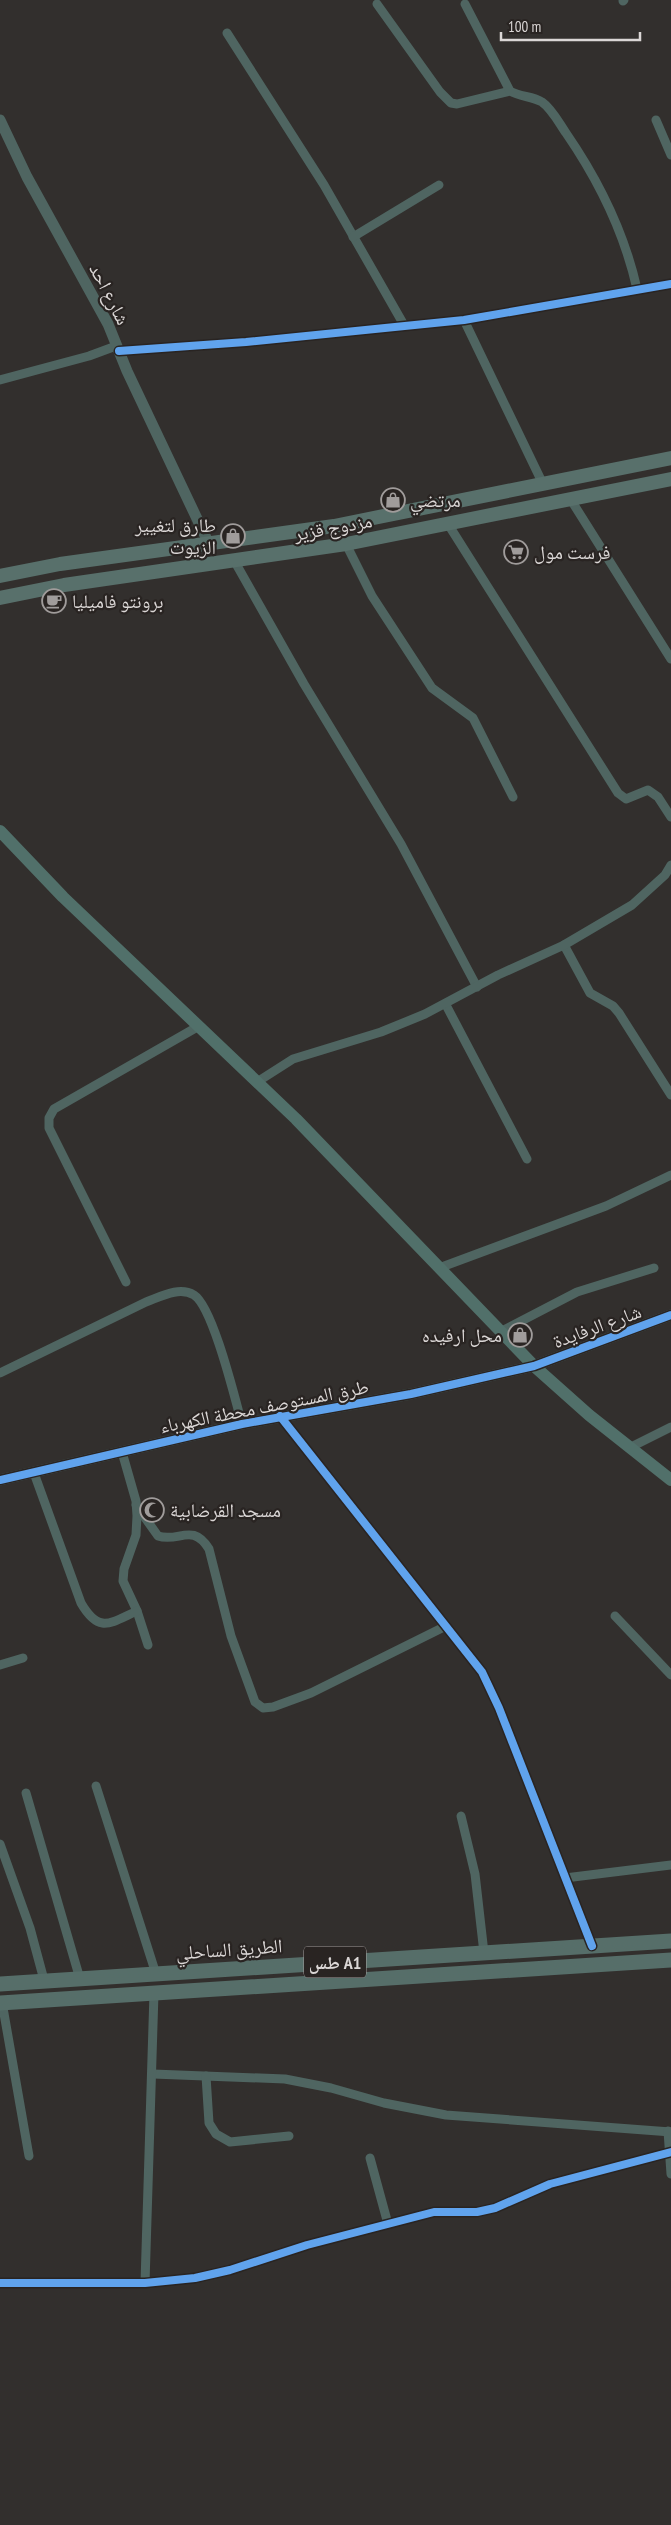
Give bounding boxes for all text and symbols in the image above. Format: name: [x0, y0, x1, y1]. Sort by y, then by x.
scale bar: [501, 10, 640, 42]
text: 100 m: [508, 17, 541, 36]
street label: شارع احد: [84, 259, 136, 329]
shop icon: مرتضي: [380, 487, 406, 513]
place label: مرتضي: [410, 488, 461, 516]
street label: مزدوج قزير: [291, 508, 374, 546]
place label: طارق لتغيير الزيوت: [134, 513, 216, 559]
shop icon: طارق لتغيير الزيوت: [220, 523, 246, 549]
supermarket icon: فرست مول: [503, 539, 529, 565]
place label: فرست مول: [534, 540, 611, 564]
cafe icon: برونتو فاميليا: [41, 588, 67, 614]
place label: برونتو فاميليا: [72, 589, 163, 613]
street label: شارع الرفايدة: [549, 1299, 645, 1353]
shop icon: محل ارفيده: [507, 1322, 533, 1348]
place label: محل ارفيده: [422, 1323, 502, 1347]
street label: طرق المستوصف محطة الكهرباء: [158, 1374, 370, 1438]
mosque icon: مسجد القرضابية: [139, 1497, 165, 1523]
place label: مسجد القرضابية: [170, 1498, 281, 1522]
street label: الطريق الساحلي: [175, 1933, 283, 1969]
road number: طس A1: [304, 1946, 366, 1978]

